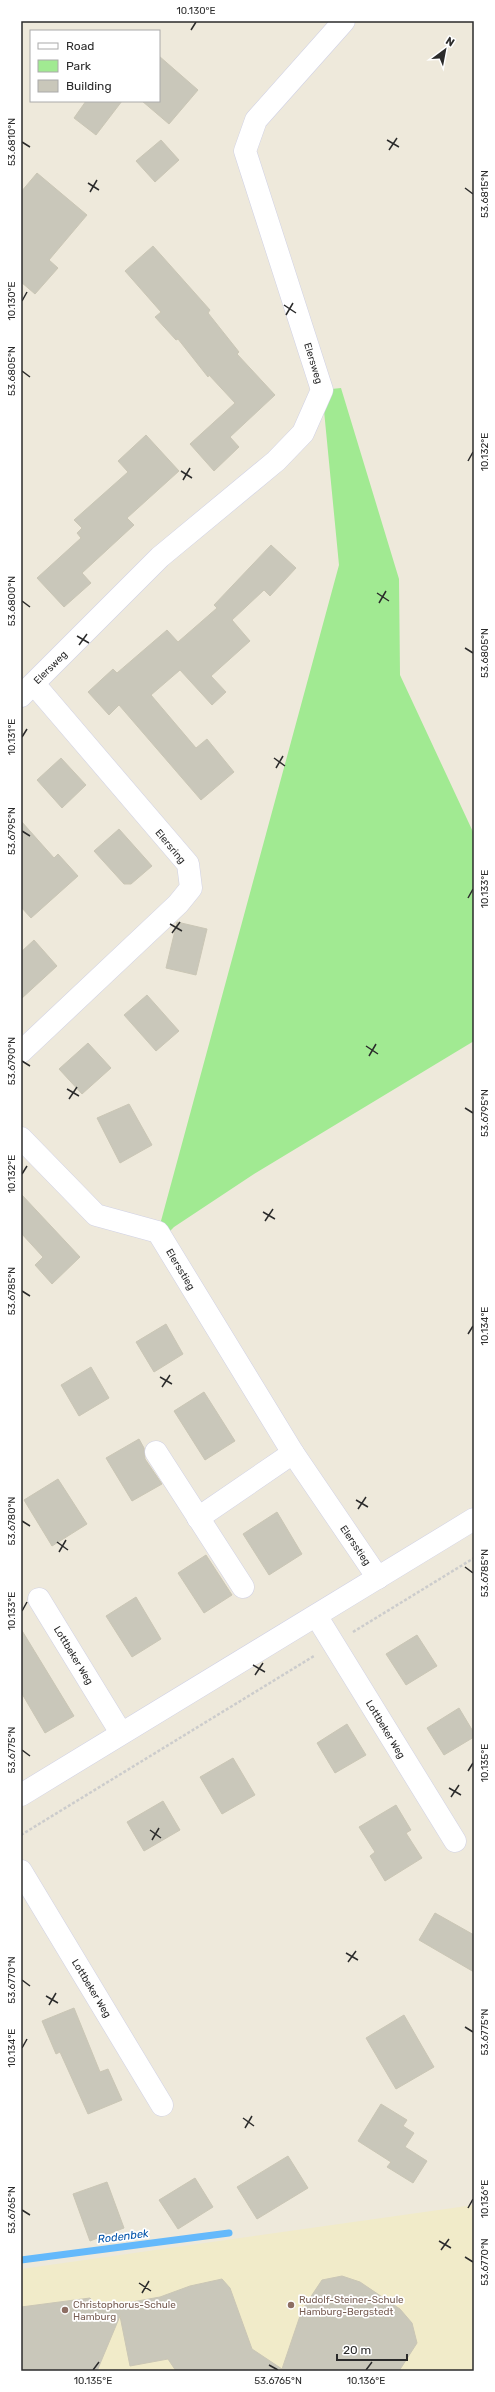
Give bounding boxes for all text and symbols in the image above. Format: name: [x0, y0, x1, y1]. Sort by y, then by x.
text: 10.130°E: [177, 5, 215, 17]
legend: [30, 30, 160, 102]
north arrow: [425, 30, 465, 70]
text: N: [443, 34, 457, 50]
text: Road: [66, 39, 94, 53]
text: Park: [66, 59, 92, 73]
text: Building: [66, 79, 112, 93]
text: 53.6810°N: [6, 118, 18, 166]
text: 53.6815°N: [479, 170, 491, 218]
text: 10.130°E: [6, 282, 18, 320]
street label: Elersweg: [301, 341, 325, 385]
text: 53.6805°N: [6, 346, 18, 396]
text: 10.132°E: [479, 433, 491, 471]
text: 53.6800°N: [6, 576, 18, 626]
text: 53.6805°N: [479, 628, 491, 678]
street label: Elersweg: [32, 648, 70, 687]
text: 10.131°E: [6, 719, 18, 755]
text: 53.6795°N: [6, 807, 18, 855]
street label: Elersring: [152, 827, 188, 866]
text: 10.133°E: [479, 870, 491, 908]
text: 53.6790°N: [6, 1037, 18, 1085]
text: 53.6795°N: [479, 1089, 491, 1137]
text: 10.132°E: [6, 1155, 18, 1193]
street label: Elersstieg: [163, 1247, 197, 1292]
text: 53.6785°N: [6, 1267, 18, 1315]
text: 10.134°E: [479, 1307, 491, 1345]
text: 53.6780°N: [6, 1497, 18, 1545]
street label: Elersstieg: [337, 1523, 373, 1568]
text: 53.6785°N: [479, 1549, 491, 1597]
text: 10.133°E: [6, 1592, 18, 1630]
street label: Lottbeker Weg: [51, 1624, 95, 1687]
street label: Lottbeker Weg: [363, 1698, 407, 1761]
text: 53.6775°N: [6, 1726, 18, 1774]
text: 10.135°E: [479, 1744, 491, 1782]
text: 53.6770°N: [6, 1956, 18, 2004]
street label: Lottbeker Weg: [69, 1957, 113, 2020]
text: 53.6775°N: [479, 2008, 491, 2056]
text: 10.134°E: [6, 2029, 18, 2067]
text: 10.136°E: [479, 2180, 491, 2218]
text: 53.6765°N: [6, 2186, 18, 2234]
water label: Rodenbek: [97, 2227, 150, 2246]
text: 53.6770°N: [479, 2238, 491, 2286]
place label: Rudolf-Steiner-Schule Hamburg-Bergstedt: [299, 2294, 404, 2318]
place label: Christophorus-Schule Hamburg: [73, 2299, 176, 2323]
marker: Rudolf-Steiner-Schule Hamburg-Bergstedt: [286, 2300, 296, 2310]
marker: Christophorus-Schule Hamburg: [60, 2305, 70, 2315]
scale bar: [337, 2336, 407, 2362]
text: 20 m: [343, 2343, 371, 2357]
text: 10.135°E: [74, 2375, 112, 2387]
text: 53.6765°N: [254, 2375, 302, 2387]
text: 10.136°E: [347, 2375, 385, 2387]

